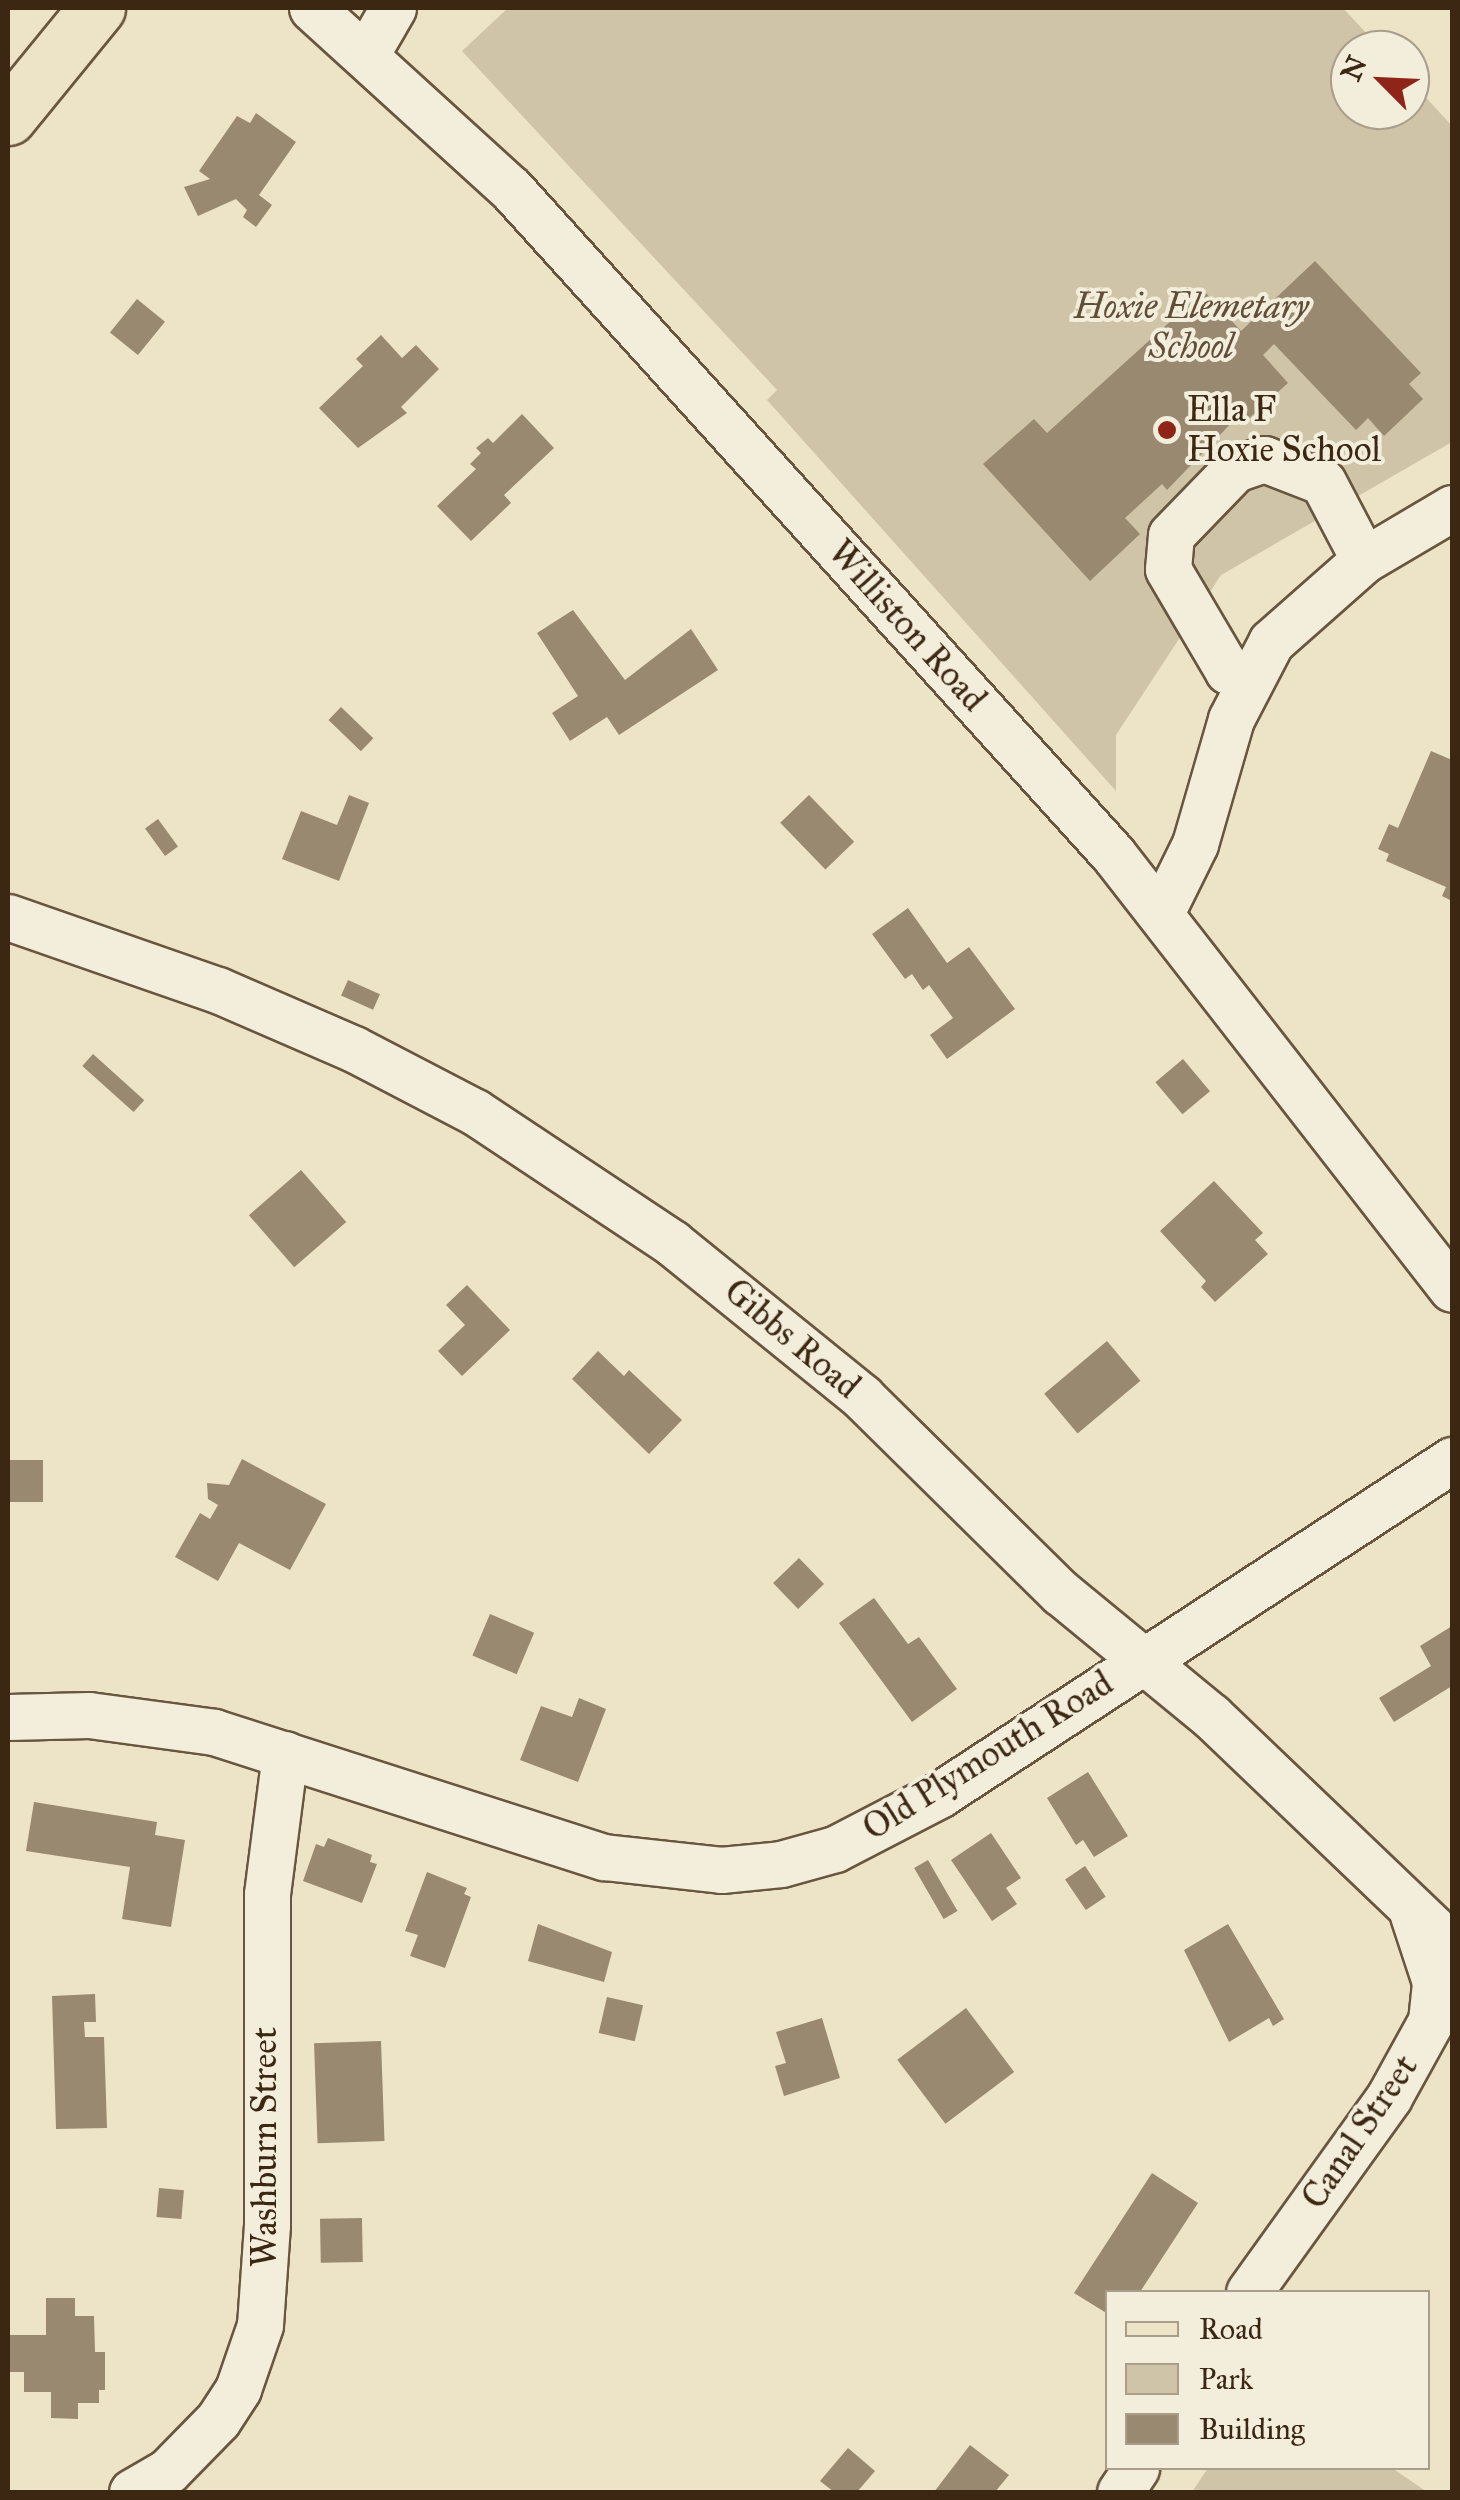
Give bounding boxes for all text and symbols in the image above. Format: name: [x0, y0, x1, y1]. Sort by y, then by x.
north arrow: [1330, 30, 1430, 130]
text: N: [1333, 50, 1375, 86]
park label: Hoxie Elemetary School: [1074, 286, 1308, 368]
place label: Ella F Hoxie School: [1187, 389, 1381, 471]
marker: Ella F Hoxie School: [1156, 419, 1178, 441]
street label: Williston Road: [819, 532, 995, 720]
street label: Gibbs Road: [716, 1270, 868, 1408]
street label: Old Plymouth Road: [855, 1662, 1121, 1850]
street label: Washburn Street: [244, 2027, 286, 2267]
street label: Canal Street: [1293, 2047, 1427, 2217]
legend: [1105, 2290, 1430, 2470]
text: Road: [1199, 2311, 1263, 2347]
text: Park: [1199, 2361, 1253, 2397]
text: Building: [1199, 2411, 1305, 2447]

